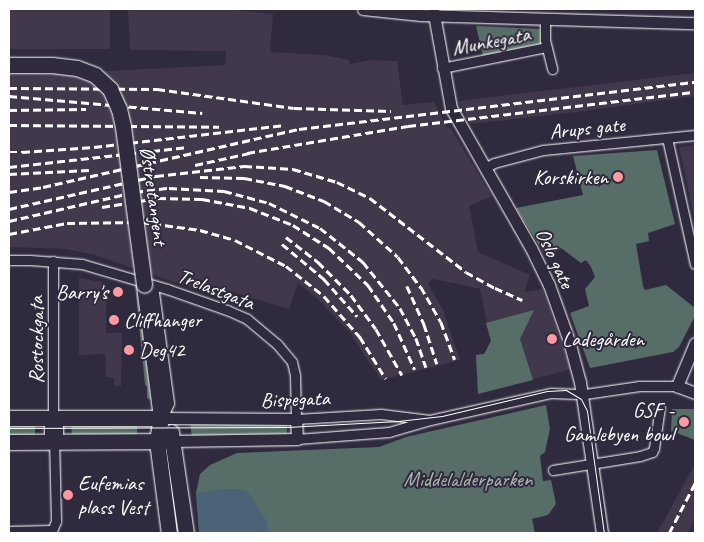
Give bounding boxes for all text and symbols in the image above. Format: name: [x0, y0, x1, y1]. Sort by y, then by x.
street label: Munkegata: [450, 21, 532, 61]
street label: Arups gate: [548, 111, 626, 145]
street label: Østre tangent: [135, 145, 173, 247]
place label: Korskirken: [533, 164, 608, 190]
marker: Korskirken: [612, 171, 624, 183]
street label: Oslo gate: [530, 224, 580, 292]
street label: Trelastgata: [174, 263, 258, 315]
place label: Barry's: [56, 279, 108, 305]
marker: Barry's: [112, 286, 124, 298]
street label: Rostockgata: [23, 296, 49, 384]
place label: Cliffhanger: [124, 307, 201, 333]
marker: Cliffhanger: [108, 314, 120, 326]
place label: Ladegården: [562, 326, 644, 352]
marker: Ladegården: [546, 333, 558, 345]
place label: Deg42: [139, 337, 185, 363]
marker: Deg42: [123, 344, 135, 356]
street label: Bispegata: [260, 385, 330, 413]
place label: GSF - Gamlebyen bowl: [564, 397, 674, 447]
marker: GSF - Gamlebyen bowl: [678, 416, 690, 428]
park label: Middelalderparken: [404, 466, 532, 492]
place label: Eufemias plass Vest: [78, 470, 149, 520]
marker: Eufemias plass Vest: [62, 489, 74, 501]

